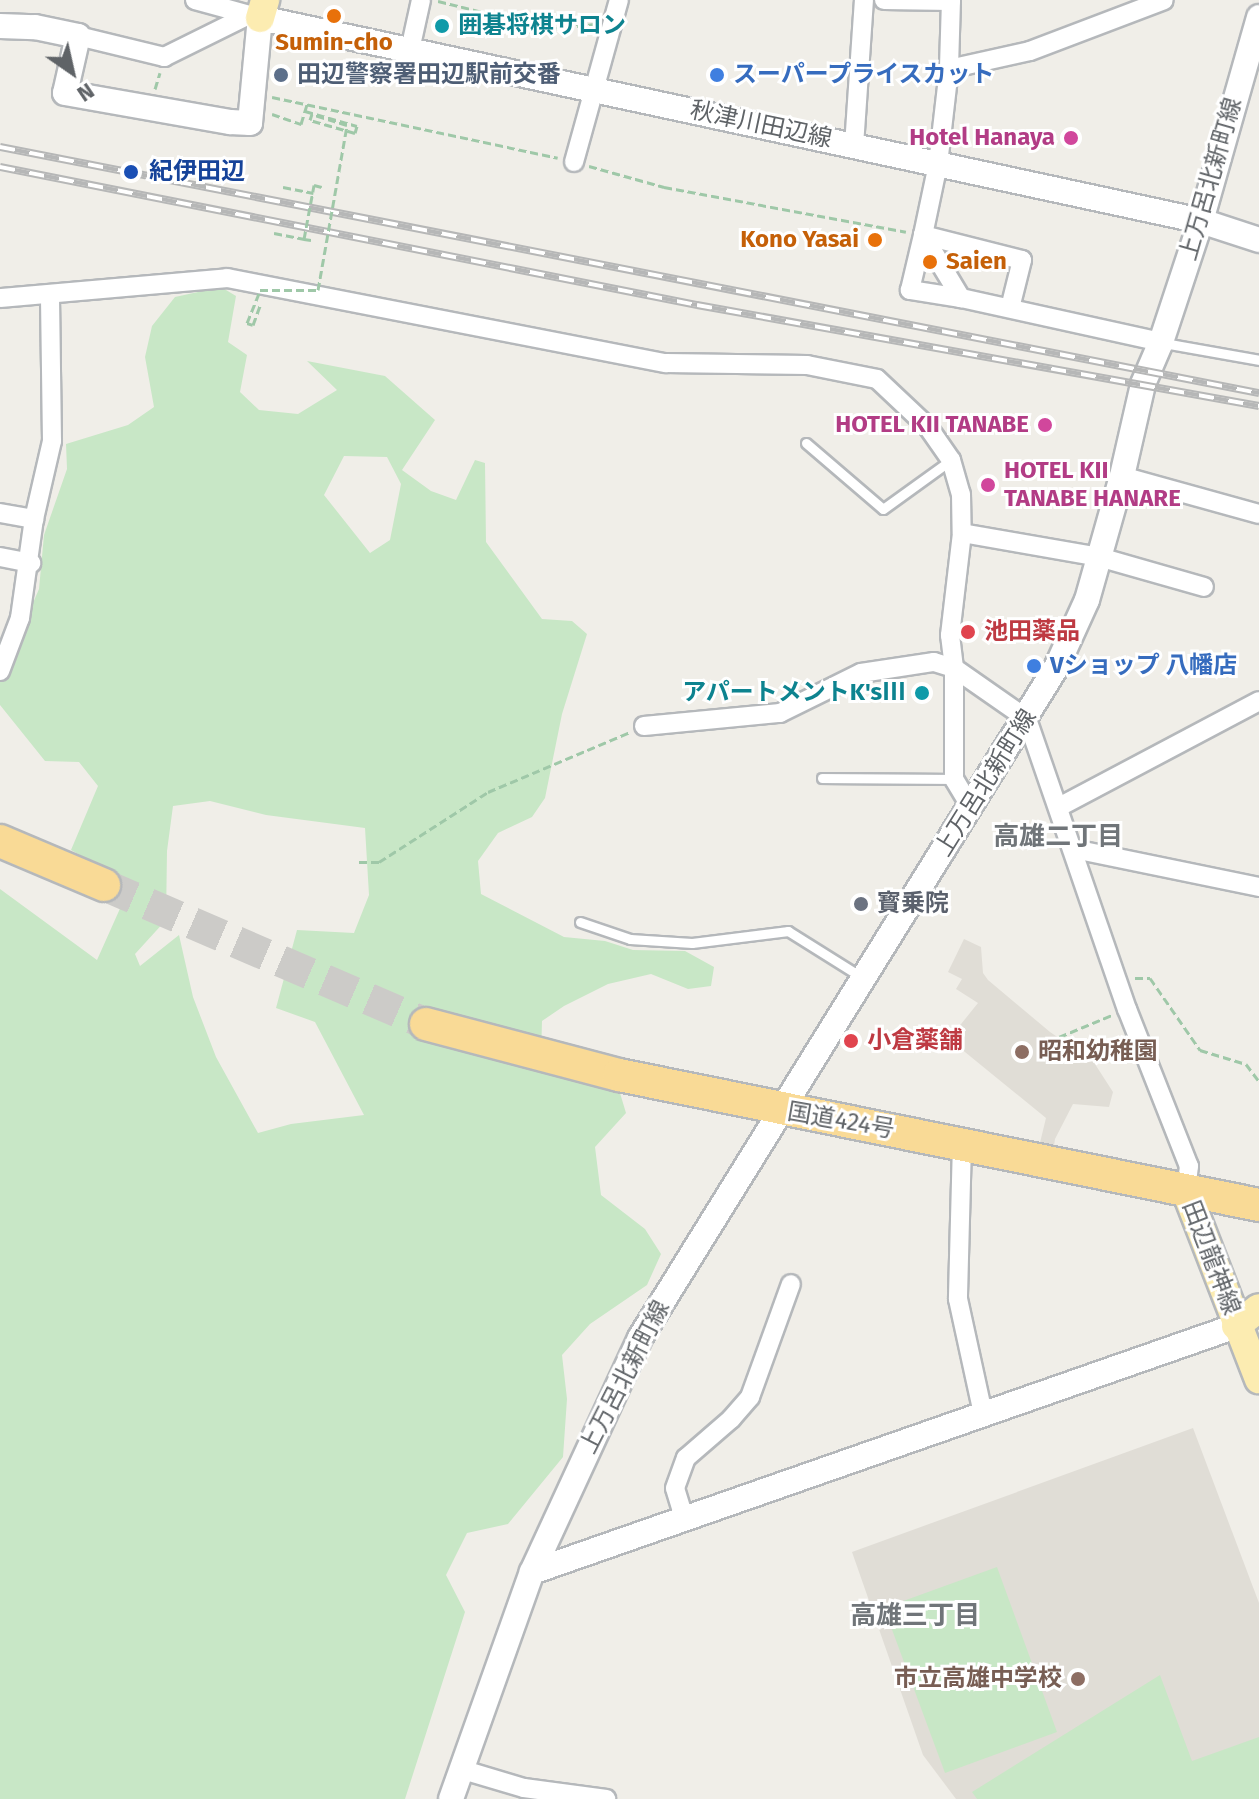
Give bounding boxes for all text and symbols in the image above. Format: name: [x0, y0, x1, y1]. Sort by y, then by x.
marker: Sumin-cho: [325, 7, 343, 25]
place label: 囲碁将棋サロン: [458, 12, 626, 40]
marker: 囲碁将棋サロン: [433, 17, 451, 35]
place label: Sumin-cho: [275, 29, 393, 57]
north arrow: [32, 32, 112, 112]
place label: 田辺警察署田辺駅前交番: [297, 61, 561, 89]
place label: スーパープライスカット: [733, 61, 997, 89]
marker: 田辺警察署田辺駅前交番: [272, 66, 290, 84]
marker: スーパープライスカット: [708, 66, 726, 84]
text: N: [72, 77, 99, 108]
street label: 上万呂北新町線: [1174, 94, 1248, 264]
street label: 秋津川田辺線: [688, 96, 834, 154]
place label: Hotel Hanaya: [909, 124, 1055, 152]
marker: Hotel Hanaya: [1062, 129, 1080, 147]
place label: 紀伊田辺: [149, 158, 245, 186]
marker: 紀伊田辺: [120, 161, 142, 183]
place label: Kono Yasai: [740, 226, 859, 254]
marker: Kono Yasai: [866, 231, 884, 249]
place label: Saien: [946, 248, 1007, 276]
marker: Saien: [921, 253, 939, 271]
place label: HOTEL KII TANABE: [835, 411, 1029, 439]
marker: HOTEL KII TANABE: [1036, 416, 1054, 434]
place label: HOTEL KII TANABE HANARE: [1004, 457, 1181, 513]
marker: HOTEL KII TANABE HANARE: [979, 476, 997, 494]
place label: 池田薬品: [984, 618, 1080, 646]
marker: 池田薬品: [959, 623, 977, 641]
place label: Vショップ 八幡店: [1050, 652, 1237, 680]
marker: Vショップ 八幡店: [1025, 657, 1043, 675]
place label: アパートメントK'sⅢ: [682, 679, 906, 707]
marker: アパートメントK'sⅢ: [913, 684, 931, 702]
street label: 上万呂北新町線: [929, 704, 1043, 862]
district label: 高雄二丁目: [993, 821, 1123, 853]
place label: 寳乗院: [877, 890, 949, 918]
marker: 寳乗院: [852, 895, 870, 913]
place label: 小倉薬舗: [867, 1027, 963, 1055]
marker: 小倉薬舗: [842, 1032, 860, 1050]
place label: 昭和幼稚園: [1038, 1038, 1158, 1066]
marker: 昭和幼稚園: [1013, 1043, 1031, 1061]
street label: 国道424号: [785, 1097, 897, 1145]
street label: 田辺龍神線: [1176, 1197, 1246, 1319]
street label: 上万呂北新町線: [574, 1296, 676, 1458]
district label: 高雄三丁目: [850, 1600, 980, 1632]
place label: 市立高雄中学校: [894, 1665, 1062, 1693]
marker: 市立高雄中学校: [1069, 1670, 1087, 1688]

